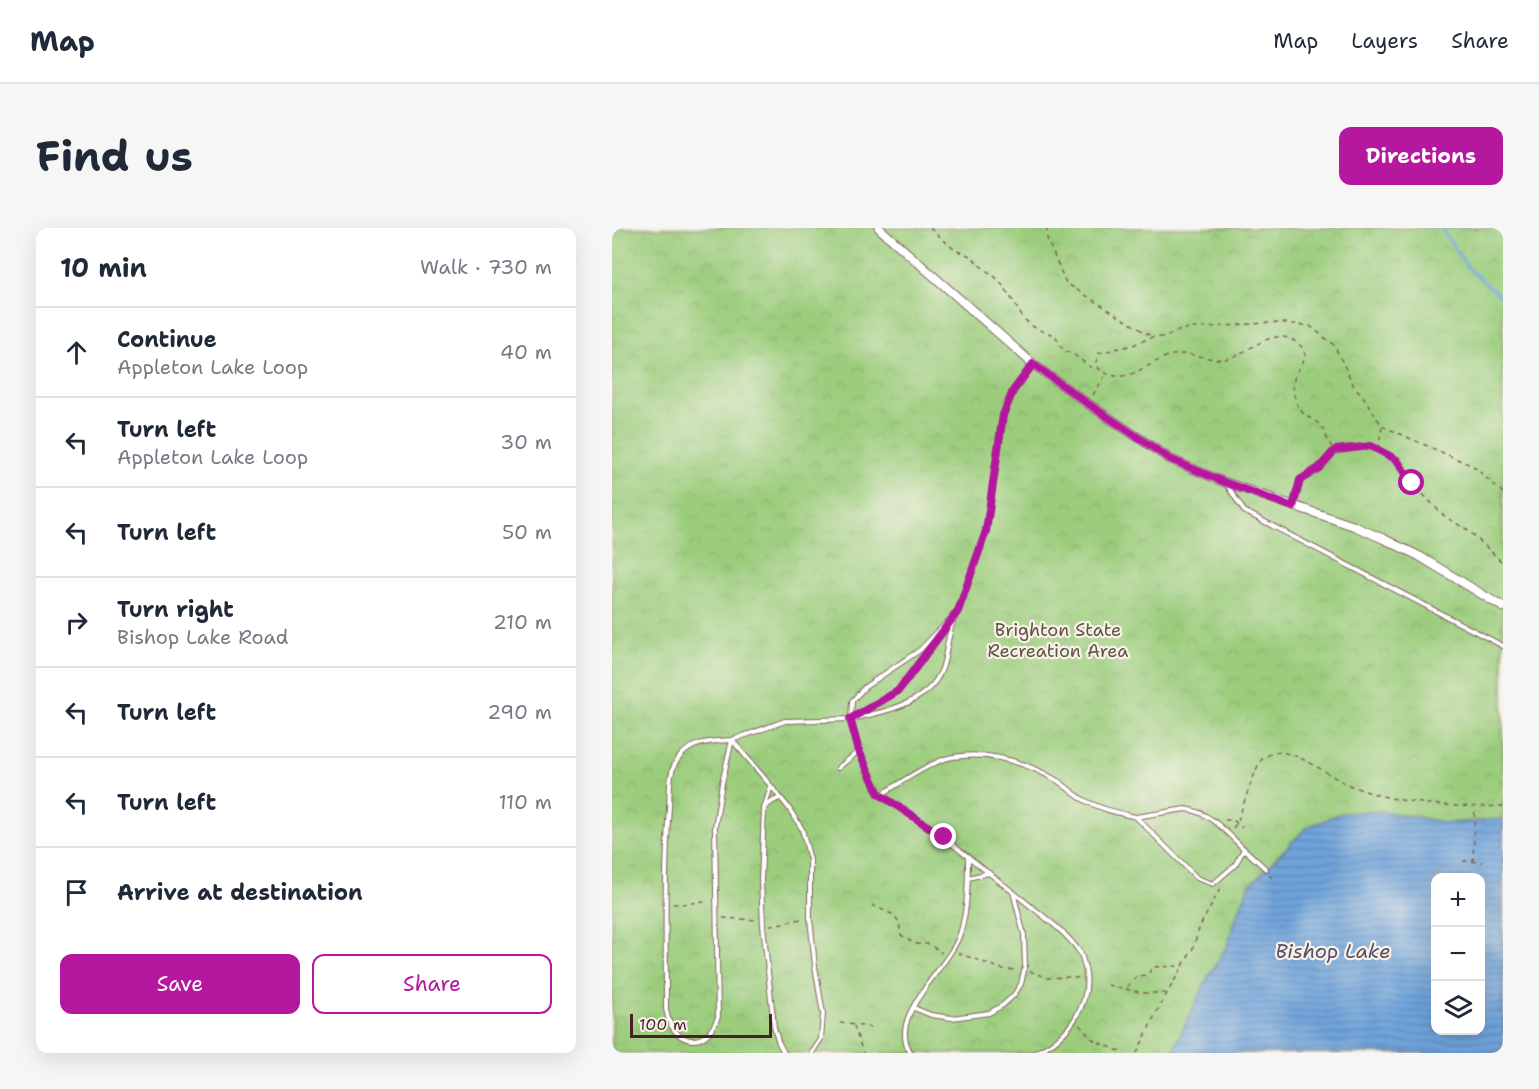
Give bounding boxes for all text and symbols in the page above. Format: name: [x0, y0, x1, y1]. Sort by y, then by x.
text: Map: [30, 22, 95, 60]
text: Map: [1273, 27, 1318, 55]
text: Layers: [1351, 27, 1418, 55]
text: Share: [1451, 27, 1509, 55]
button: Directions: [1339, 127, 1503, 185]
text: Find us: [36, 128, 193, 184]
text: 10 min: [60, 250, 147, 285]
text: Walk · 730 m: [420, 254, 552, 280]
text: Continue: [117, 325, 217, 354]
icon: ahead: [60, 336, 93, 369]
text: 40 m: [500, 339, 552, 365]
text: Appleton Lake Loop: [117, 354, 308, 380]
text: Turn left: [117, 415, 216, 444]
icon: left: [60, 426, 93, 459]
text: 30 m: [500, 429, 552, 455]
text: Appleton Lake Loop: [117, 444, 308, 470]
route start: [1398, 469, 1424, 495]
icon: left: [60, 516, 93, 549]
text: Turn left: [117, 518, 216, 547]
text: 50 m: [502, 519, 552, 545]
text: Turn right: [117, 595, 234, 624]
icon: right: [60, 606, 93, 639]
text: 210 m: [493, 609, 552, 635]
park label: Brighton State Recreation Area: [988, 618, 1129, 663]
text: Bishop Lake Road: [117, 624, 288, 650]
icon: left: [60, 696, 93, 729]
text: Turn left: [117, 698, 216, 727]
text: 290 m: [487, 699, 552, 725]
icon: left: [60, 786, 93, 819]
text: Turn left: [117, 788, 216, 817]
text: 110 m: [498, 789, 552, 815]
route end: [930, 823, 956, 849]
map controls: [1431, 873, 1485, 1035]
button: +: [1431, 873, 1485, 927]
icon: arrive: [60, 876, 93, 909]
text: Arrive at destination: [117, 878, 363, 907]
button: −: [1431, 927, 1485, 981]
water label: Bishop Lake: [1275, 938, 1391, 964]
button: Save: [60, 954, 300, 1014]
button: Share: [312, 954, 552, 1014]
button: layers: [1431, 981, 1485, 1035]
scale bar: [630, 1011, 772, 1038]
text: 100 m: [639, 1014, 687, 1035]

